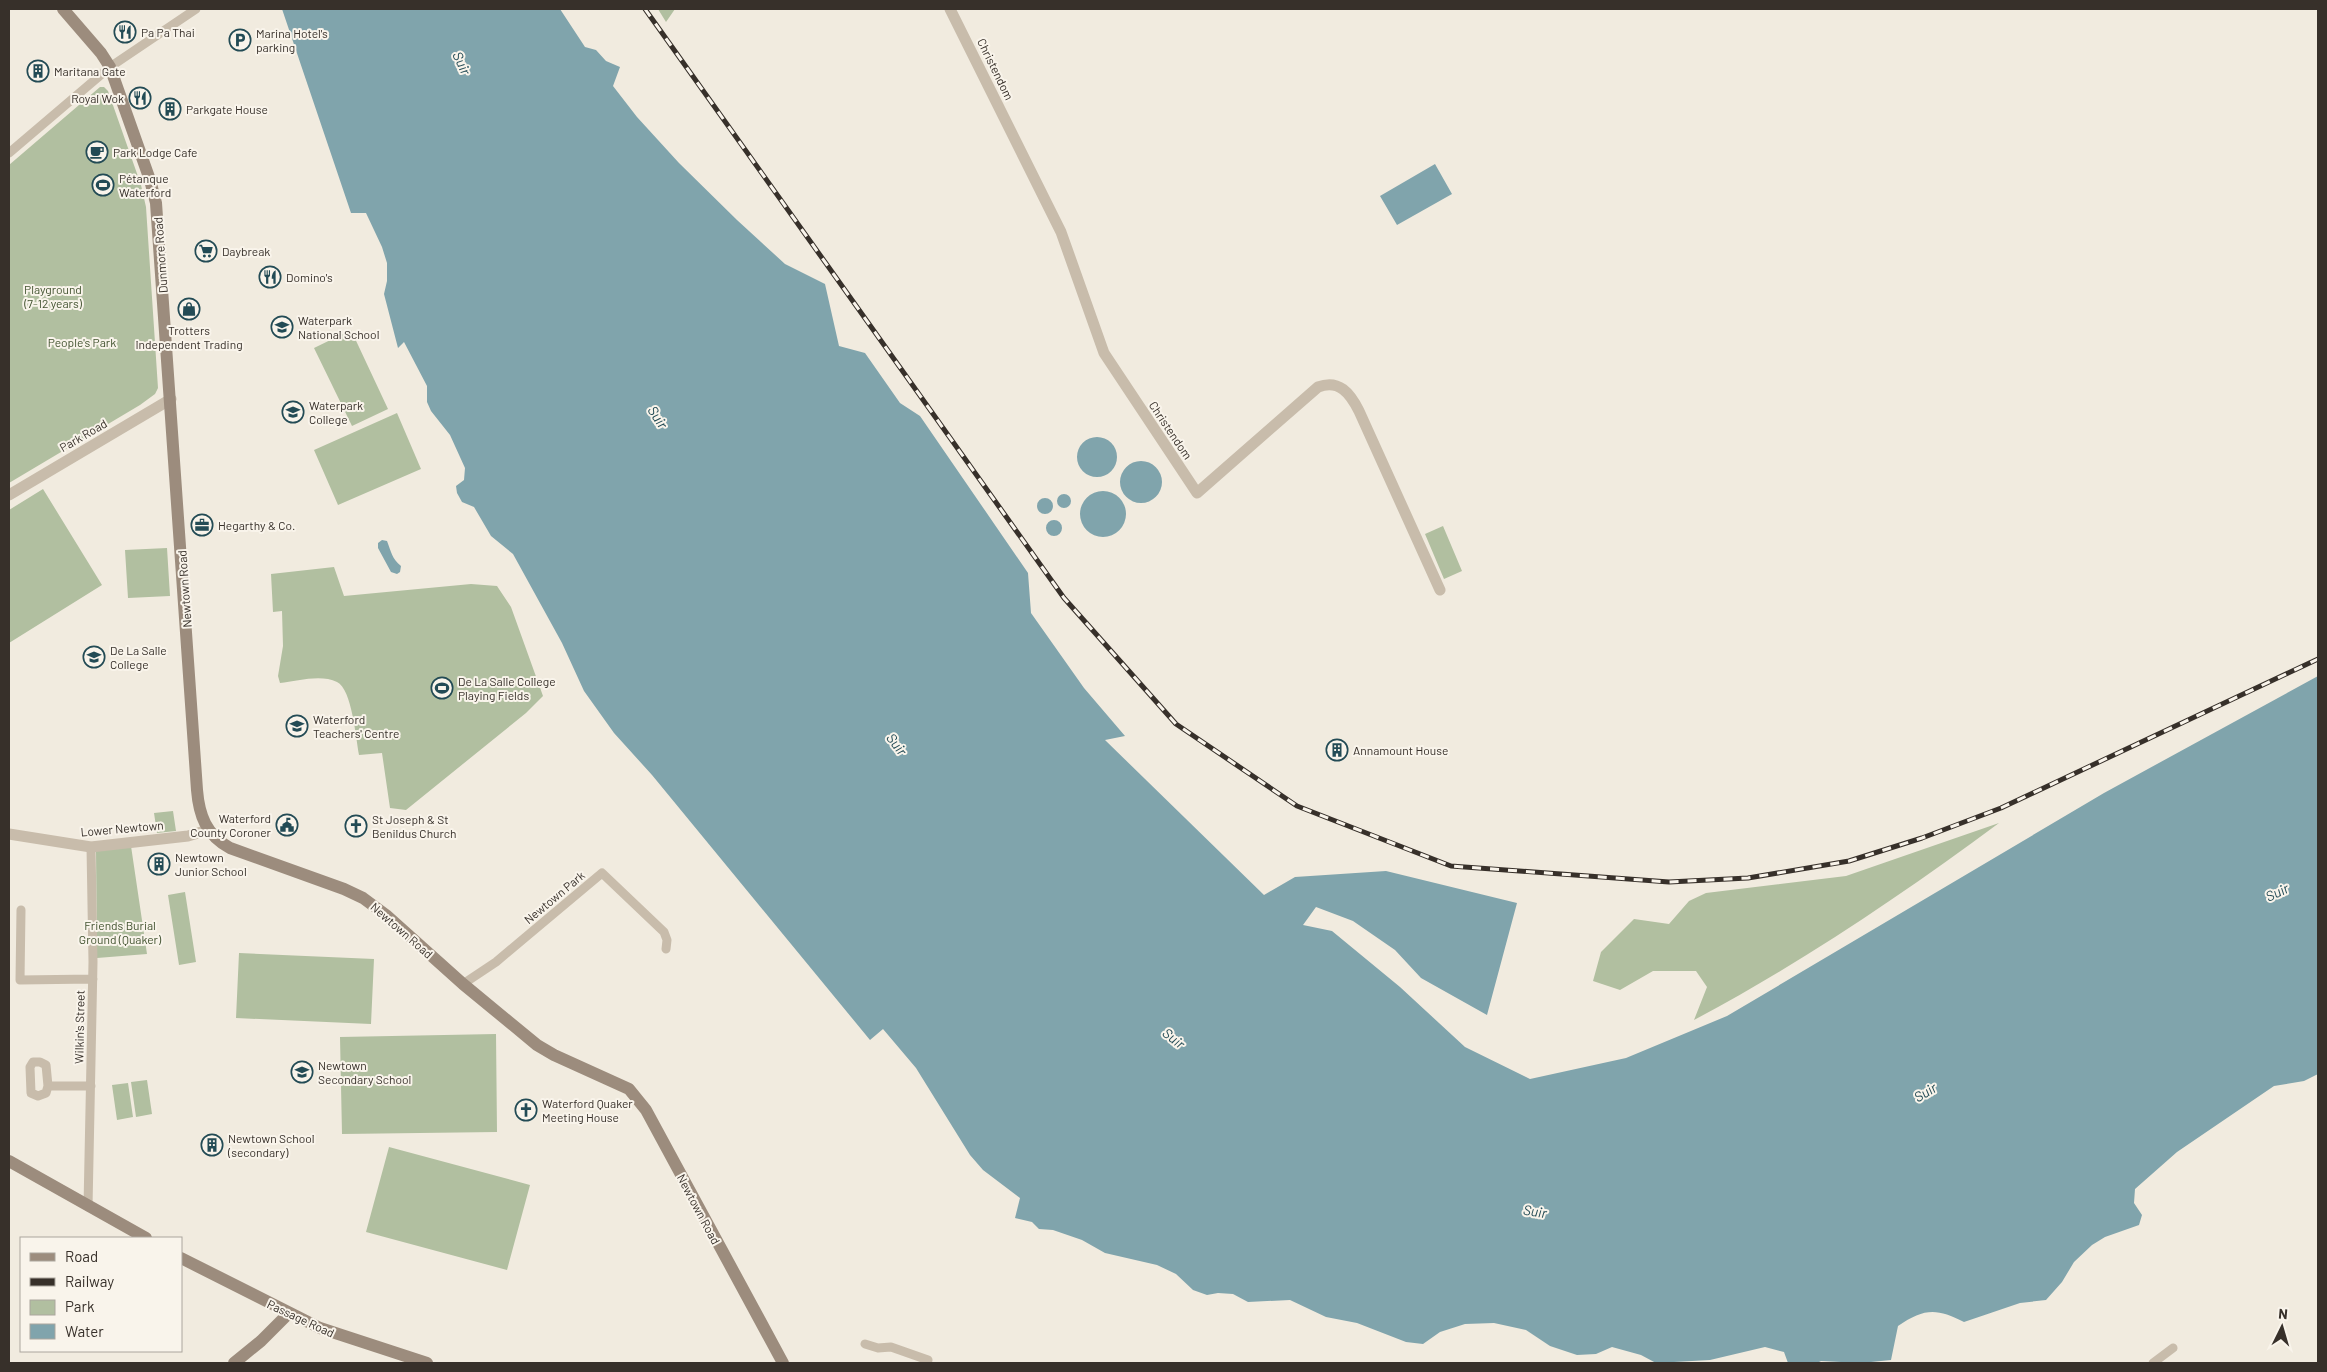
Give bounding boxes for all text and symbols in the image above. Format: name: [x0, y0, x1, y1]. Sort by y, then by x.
restaurant icon: Pa Pa Thai: [113, 20, 137, 44]
place label: Pa Pa Thai: [141, 25, 195, 39]
place label: Marina Hotel's parking: [256, 26, 328, 54]
parking icon: Marina Hotel's parking: [228, 28, 252, 52]
street label: Christendom: [975, 36, 1017, 102]
water label: Suir: [449, 49, 475, 78]
building icon: Maritana Gate: [26, 59, 50, 83]
place label: Maritana Gate: [54, 64, 126, 78]
restaurant icon: Royal Wok: [128, 86, 152, 110]
place label: Royal Wok: [71, 91, 124, 105]
building icon: Parkgate House: [158, 97, 182, 121]
place label: Parkgate House: [186, 102, 268, 116]
cafe icon: Park Lodge Cafe: [85, 140, 109, 164]
place label: Park Lodge Cafe: [113, 145, 198, 159]
place label: Pétanque Waterford: [119, 171, 171, 199]
sports icon: Pétanque Waterford: [91, 173, 115, 197]
street label: Dunmore Road: [150, 217, 170, 293]
supermarket icon: Daybreak: [194, 239, 218, 263]
place label: Daybreak: [222, 244, 270, 258]
restaurant icon: Domino's: [258, 265, 282, 289]
place label: Domino's: [286, 270, 333, 284]
park label: Playground (7-12 years): [23, 282, 83, 310]
shop icon: Trotters Independent Trading: [177, 297, 201, 321]
place label: Waterpark National School: [298, 313, 379, 341]
school or university icon: Waterpark National School: [270, 315, 294, 339]
place label: Trotters Independent Trading: [135, 323, 243, 351]
park label: People's Park: [48, 335, 116, 349]
place label: Waterpark College: [309, 398, 363, 426]
street label: Christendom: [1146, 398, 1196, 462]
school or university icon: Waterpark College: [281, 400, 305, 424]
water label: Suir: [644, 402, 672, 432]
street label: Park Road: [57, 416, 109, 454]
office icon: Hegarthy & Co.: [190, 513, 214, 537]
place label: Hegarthy & Co.: [218, 518, 295, 532]
street label: Newtown Road: [174, 550, 194, 628]
place label: De La Salle College: [110, 643, 167, 671]
school or university icon: De La Salle College: [82, 645, 106, 669]
place label: De La Salle College Playing Fields: [458, 674, 556, 702]
sports icon: De La Salle College Playing Fields: [430, 676, 454, 700]
place label: Waterford Teachers' Centre: [313, 712, 399, 740]
school or university icon: Waterford Teachers' Centre: [285, 714, 309, 738]
water label: Suir: [883, 729, 912, 759]
building icon: Annamount House: [1325, 738, 1349, 762]
place label: Annamount House: [1353, 743, 1448, 757]
place label: Waterford County Coroner: [190, 811, 272, 839]
place label: St Joseph & St Benildus Church: [372, 812, 457, 840]
public building icon: Waterford County Coroner: [275, 813, 299, 837]
church icon: St Joseph & St Benildus Church: [344, 814, 368, 838]
street label: Lower Newtown: [80, 817, 164, 839]
place label: Newtown Junior School: [175, 850, 247, 878]
building icon: Newtown Junior School: [147, 852, 171, 876]
street label: Newtown Park: [521, 868, 587, 926]
water label: Suir: [2263, 879, 2292, 905]
street label: Newtown Road: [368, 899, 436, 961]
park label: Friends Burial Ground (Quaker): [79, 918, 162, 946]
street label: Wilkin's Street: [71, 990, 87, 1064]
water label: Suir: [1159, 1024, 1189, 1053]
place label: Newtown Secondary School: [318, 1058, 411, 1086]
school or university icon: Newtown Secondary School: [290, 1060, 314, 1084]
water label: Suir: [1910, 1078, 1940, 1105]
place label: Waterford Quaker Meeting House: [542, 1096, 633, 1124]
church icon: Waterford Quaker Meeting House: [514, 1098, 538, 1122]
place label: Newtown School (secondary): [227, 1131, 315, 1159]
building icon: Newtown School (secondary): [200, 1133, 224, 1157]
street label: Newtown Road: [675, 1171, 723, 1247]
water label: Suir: [1522, 1201, 1549, 1221]
legend: [20, 1237, 182, 1352]
text: Road: [65, 1247, 98, 1265]
text: Railway: [65, 1272, 114, 1290]
street label: Passage Road: [265, 1296, 337, 1340]
text: Park: [65, 1297, 95, 1315]
north arrow: [2257, 1302, 2307, 1352]
text: N: [2278, 1305, 2289, 1322]
text: Water: [65, 1322, 104, 1340]

